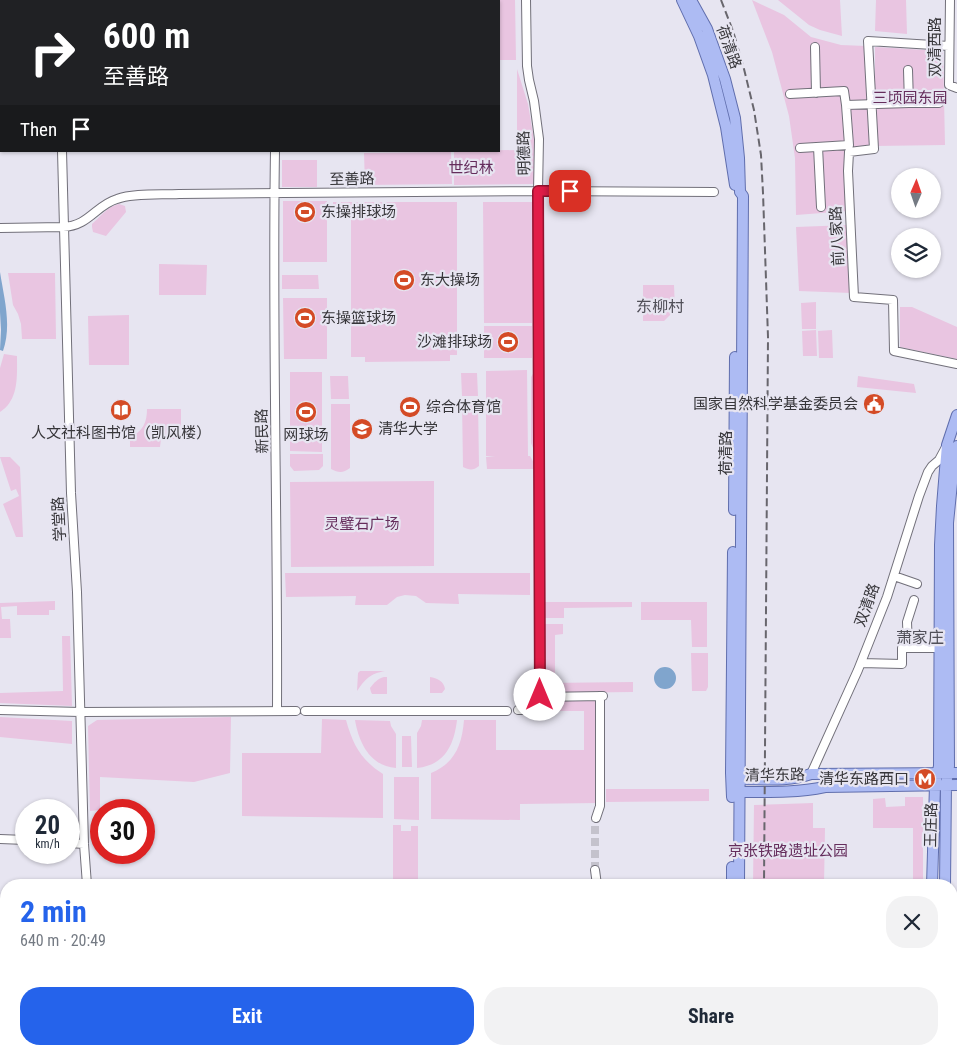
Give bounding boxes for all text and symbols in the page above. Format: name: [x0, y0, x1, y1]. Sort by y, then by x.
text: 600 m: [103, 16, 190, 57]
street label: 双清西路: [926, 17, 944, 77]
icon: right: [20, 20, 85, 85]
street label: 荷清路: [713, 23, 745, 71]
text: 至善路: [103, 64, 169, 89]
park label: 三顷园东园: [872, 89, 948, 107]
icon: arrive: [67, 115, 95, 143]
text: Then: [20, 118, 57, 141]
street label: 明德路: [515, 130, 533, 176]
park label: 世纪林: [448, 159, 494, 177]
north arrow: [891, 168, 941, 218]
map controls: [891, 168, 941, 278]
street label: 至善路: [329, 170, 375, 188]
pin: [549, 170, 591, 212]
icon: arrive: [556, 177, 584, 205]
sports icon: 东操排球场: [293, 200, 317, 224]
place label: 东操排球场: [321, 203, 396, 221]
street label: 前八家路: [826, 206, 848, 266]
button: layers: [891, 228, 941, 278]
sports icon: 东大操场: [392, 268, 416, 292]
place label: 东大操场: [420, 271, 480, 289]
district label: 东柳村: [636, 297, 684, 316]
sports icon: 东操篮球场: [293, 306, 317, 330]
place label: 东操篮球场: [321, 309, 396, 327]
sports icon: 沙滩排球场: [496, 330, 520, 354]
place label: 沙滩排球场: [417, 333, 492, 351]
public building icon: 国家自然科学基金委员会: [862, 392, 886, 416]
sports icon: 综合体育馆: [398, 395, 422, 419]
place label: 国家自然科学基金委员会: [693, 395, 858, 413]
library icon: 人文社科图书馆（凯风楼）: [109, 398, 133, 422]
place label: 综合体育馆: [426, 398, 501, 416]
sports icon: 网球场: [294, 400, 318, 424]
street label: 新民路: [253, 408, 271, 454]
school or university icon: 清华大学: [350, 417, 374, 441]
place label: 清华大学: [378, 420, 438, 438]
place label: 人文社科图书馆（凯风楼）: [31, 424, 211, 442]
place label: 网球场: [283, 426, 329, 444]
street label: 荷清路: [717, 430, 735, 476]
street label: 学堂路: [49, 496, 69, 542]
park label: 灵璧石广场: [324, 515, 400, 533]
street label: 双清路: [851, 581, 883, 629]
district label: 萧家庄: [896, 628, 944, 647]
position arrow: [513, 668, 565, 720]
street label: 清华东路: [745, 765, 805, 785]
metro station icon: 清华东路西口: [913, 767, 937, 791]
place label: 清华东路西口: [819, 770, 909, 788]
speed limit sign: 30: [90, 799, 155, 864]
street label: 王庄路: [922, 802, 940, 848]
text: 20: [35, 811, 60, 840]
text: km/h: [35, 837, 60, 851]
park label: 京张铁路遗址公园: [728, 842, 848, 860]
text: 2 min: [20, 894, 87, 929]
button: close: [886, 896, 938, 948]
text: 640 m · 20:49: [20, 931, 106, 950]
button: Exit: [20, 987, 474, 1045]
button: Share: [484, 987, 938, 1045]

